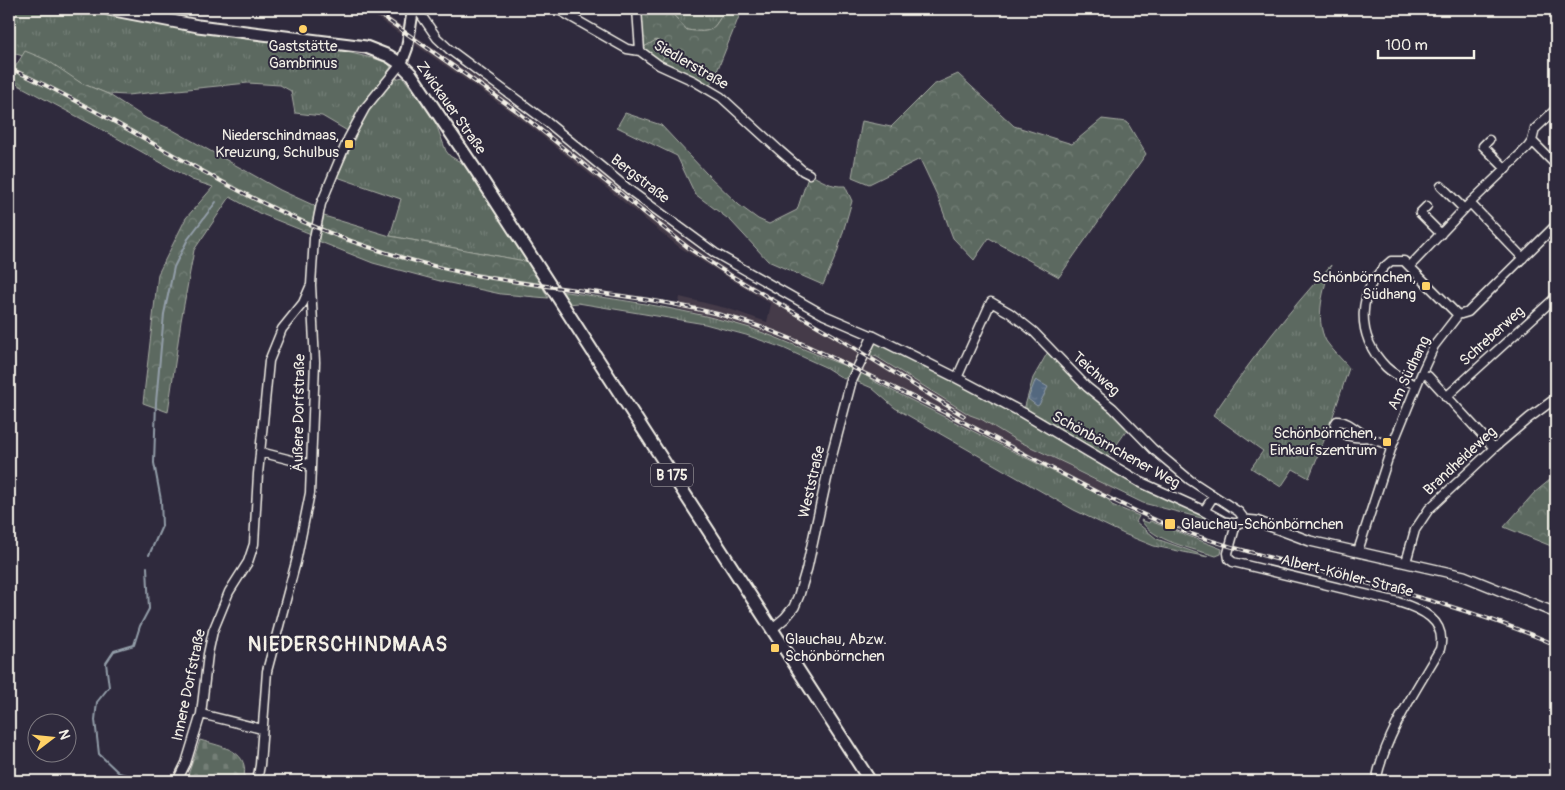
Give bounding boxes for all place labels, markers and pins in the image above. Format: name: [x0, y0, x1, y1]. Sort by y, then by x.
marker: Gaststätte Gambrinus: [297, 23, 309, 35]
place label: Gaststätte Gambrinus: [268, 37, 338, 73]
place label: Niederschindmaas, Kreuzung, Schulbus: [215, 126, 339, 162]
marker: Niederschindmaas, Kreuzung, Schulbus: [343, 138, 355, 150]
place label: Schönbörnchen, Südhang: [1312, 268, 1416, 304]
marker: Schönbörnchen, Südhang: [1420, 280, 1432, 292]
place label: Schönbörnchen, Einkaufszentrum: [1270, 424, 1377, 460]
marker: Schönbörnchen, Einkaufszentrum: [1381, 436, 1393, 448]
place label: Glauchau-Schönbörnchen: [1181, 515, 1344, 534]
marker: Glauchau-Schönbörnchen: [1163, 517, 1177, 531]
place label: Glauchau, Abzw. Schönbörnchen: [785, 630, 887, 666]
marker: Glauchau, Abzw. Schönbörnchen: [769, 642, 781, 654]

